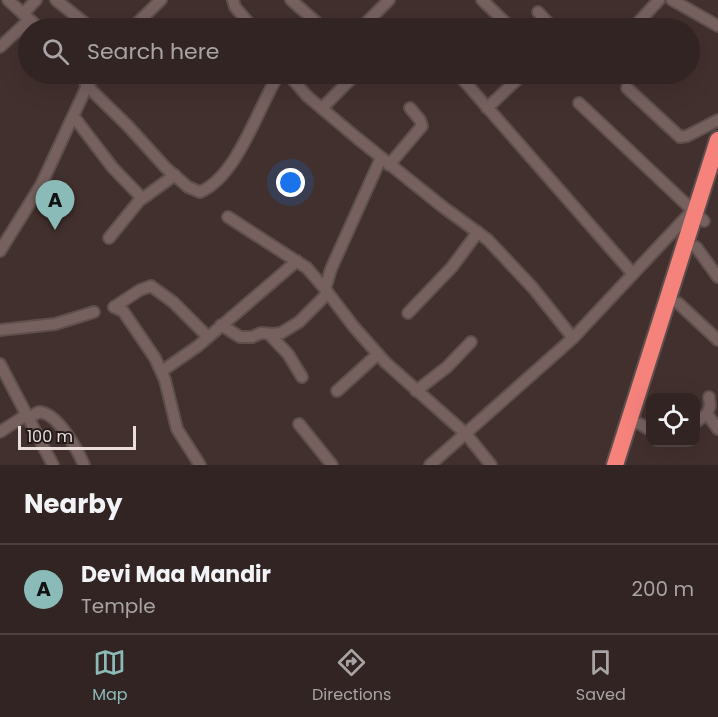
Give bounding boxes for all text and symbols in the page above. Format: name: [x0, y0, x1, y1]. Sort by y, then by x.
search box: [18, 18, 700, 84]
icon: search: [39, 35, 72, 68]
text: Search here: [87, 36, 220, 67]
your location: [276, 168, 305, 197]
pin: A: [36, 180, 74, 230]
map controls: [646, 393, 700, 447]
button: locate: [646, 393, 700, 447]
scale bar: [18, 423, 136, 450]
text: 100 m: [27, 425, 73, 448]
text: Nearby: [24, 486, 122, 522]
text: Devi Maa Mandir: [81, 559, 271, 590]
text: A: [36, 575, 51, 603]
text: 200 m: [631, 575, 694, 603]
text: Temple: [81, 592, 156, 620]
tab: Map: [92, 646, 128, 707]
tab: Directions: [312, 646, 391, 707]
tab: Saved: [576, 646, 626, 707]

